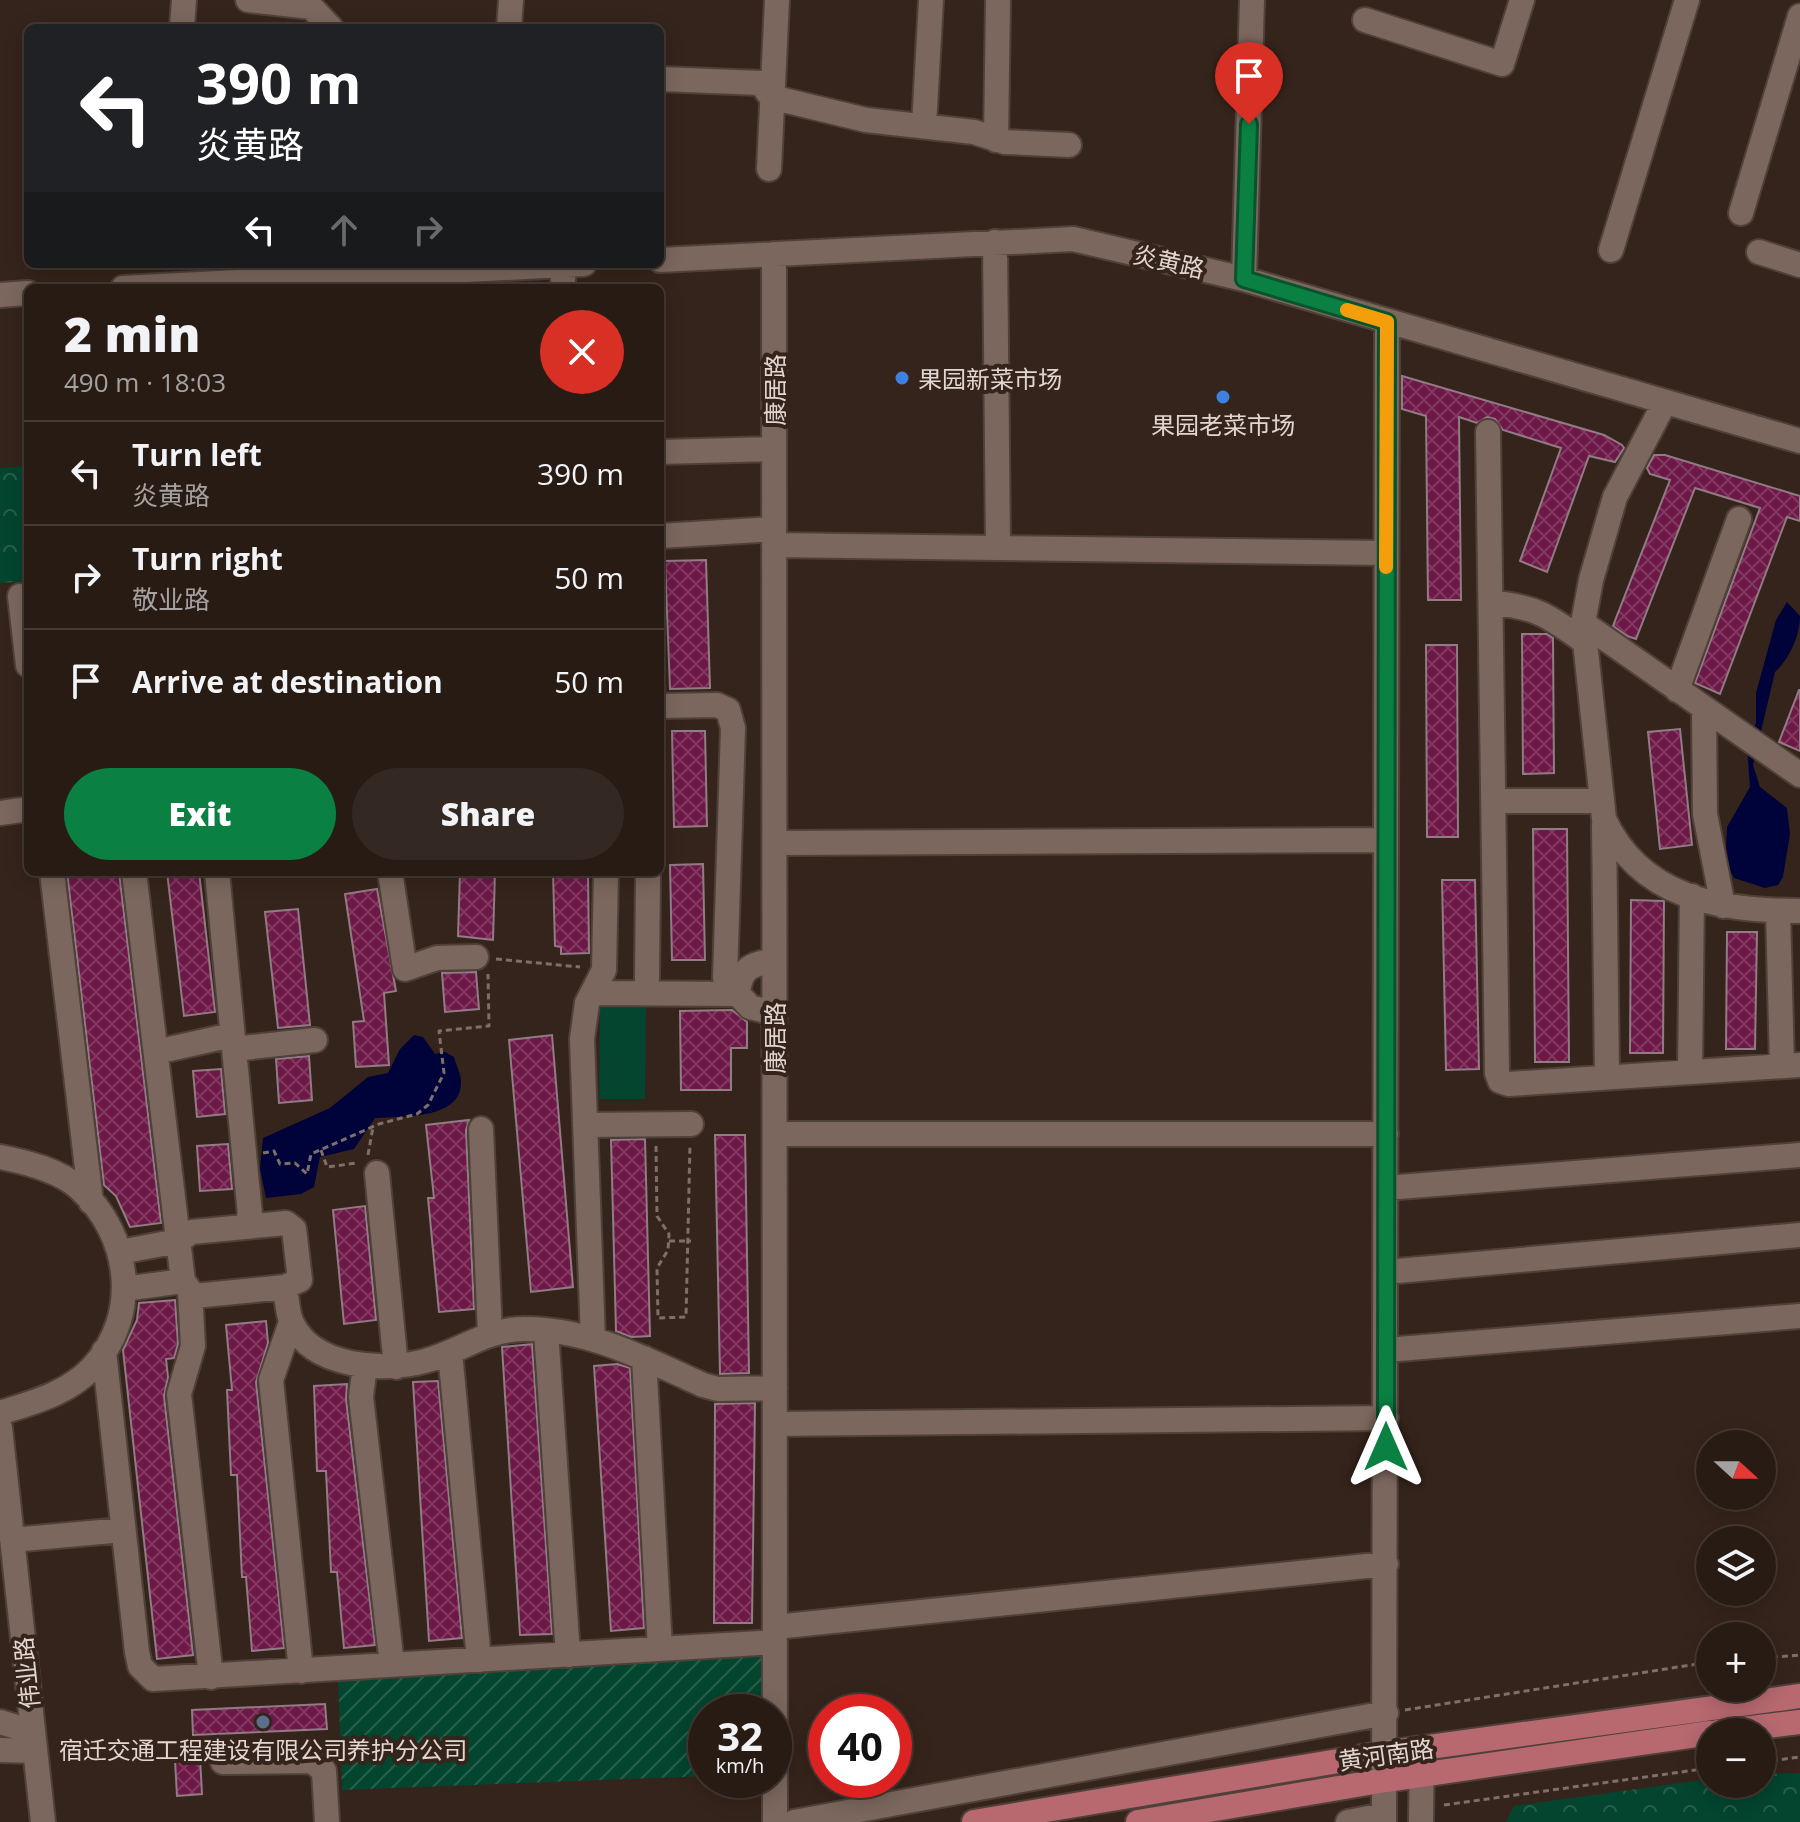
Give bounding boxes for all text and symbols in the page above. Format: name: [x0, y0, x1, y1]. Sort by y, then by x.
pin: [1215, 42, 1283, 124]
text: 390 m: [196, 44, 362, 120]
icon: arrive: [1227, 54, 1271, 98]
icon: left: [64, 56, 168, 160]
text: 炎黄路: [196, 120, 304, 169]
icon: left: [238, 208, 282, 252]
icon: ahead: [322, 208, 366, 252]
icon: right: [406, 208, 450, 252]
street label: 炎黄路: [1130, 237, 1208, 285]
text: 2 min: [64, 301, 200, 366]
button: close: [540, 310, 624, 394]
street label: 康居路: [758, 354, 791, 426]
place label: 果园新菜市场: [918, 362, 1062, 395]
text: 490 m · 18:03: [64, 364, 226, 400]
marker: 果园新菜市场: [893, 369, 911, 387]
marker: 果园老菜市场: [1214, 388, 1232, 406]
place label: 果园老菜市场: [1151, 408, 1295, 441]
text: Turn left: [132, 434, 262, 475]
icon: left: [64, 451, 108, 495]
text: 390 m: [537, 453, 624, 494]
text: 炎黄路: [132, 477, 210, 513]
text: Turn right: [132, 538, 283, 579]
icon: right: [64, 555, 108, 599]
text: 50 m: [554, 557, 624, 598]
text: 敬业路: [132, 581, 210, 617]
icon: arrive: [64, 659, 108, 703]
text: Arrive at destination: [132, 661, 443, 702]
text: 50 m: [554, 661, 624, 702]
button: Exit: [64, 768, 336, 860]
button: Share: [352, 768, 624, 860]
street label: 康居路: [758, 1002, 791, 1074]
position arrow: [1344, 1405, 1428, 1489]
north arrow: [1696, 1430, 1776, 1510]
map controls: [1696, 1430, 1776, 1798]
button: layers: [1696, 1526, 1776, 1606]
button: +: [1696, 1622, 1776, 1702]
street label: 伟业路: [6, 1635, 46, 1711]
speed limit sign: 40: [808, 1694, 912, 1798]
text: 32: [717, 1708, 763, 1763]
marker: 宿迁交通工程建设有限公司养护分公司: [254, 1713, 272, 1731]
button: −: [1696, 1718, 1776, 1798]
street label: 黄河南路: [1336, 1731, 1436, 1777]
place label: 宿迁交通工程建设有限公司养护分公司: [59, 1733, 467, 1766]
text: km/h: [716, 1752, 764, 1779]

